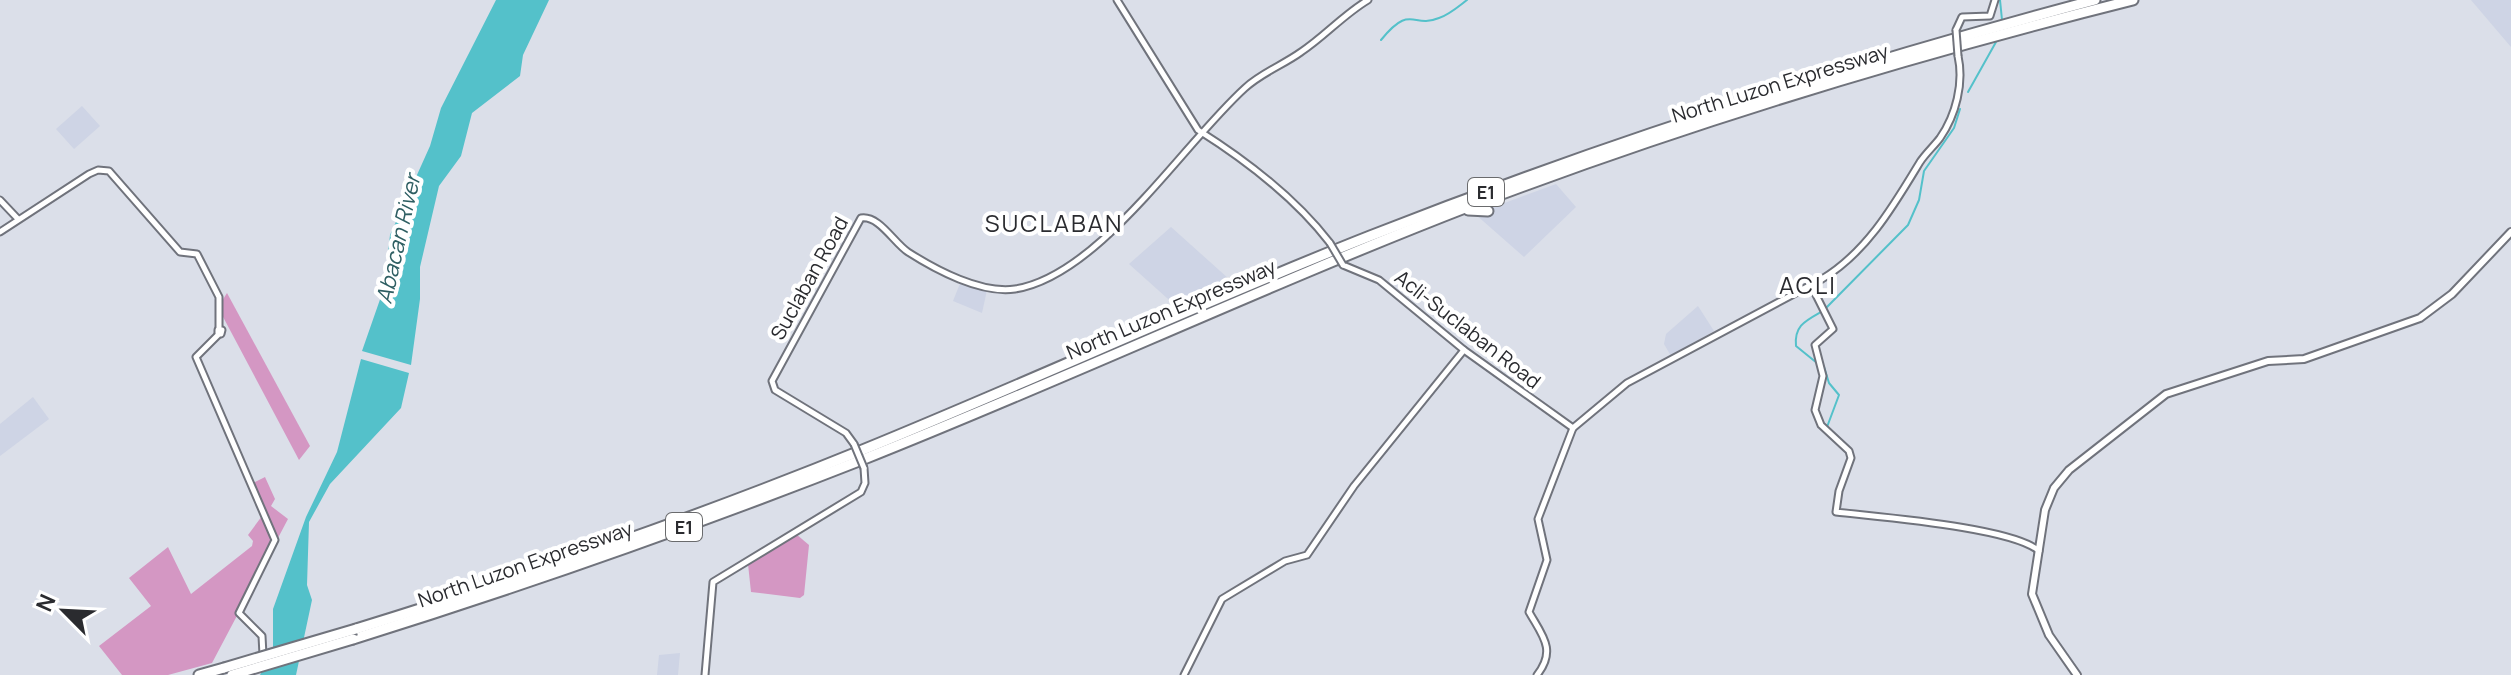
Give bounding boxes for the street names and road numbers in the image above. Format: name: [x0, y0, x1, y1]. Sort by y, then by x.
street label: North Luzon Expressway: [1668, 37, 1892, 129]
road number: E1: [1468, 178, 1504, 206]
street label: Suclaban Road: [764, 212, 854, 344]
street label: North Luzon Expressway: [1062, 252, 1280, 365]
street label: Acli-Suclaban Road: [1389, 264, 1547, 394]
road number: E1: [666, 513, 702, 541]
street label: North Luzon Expressway: [414, 514, 636, 613]

